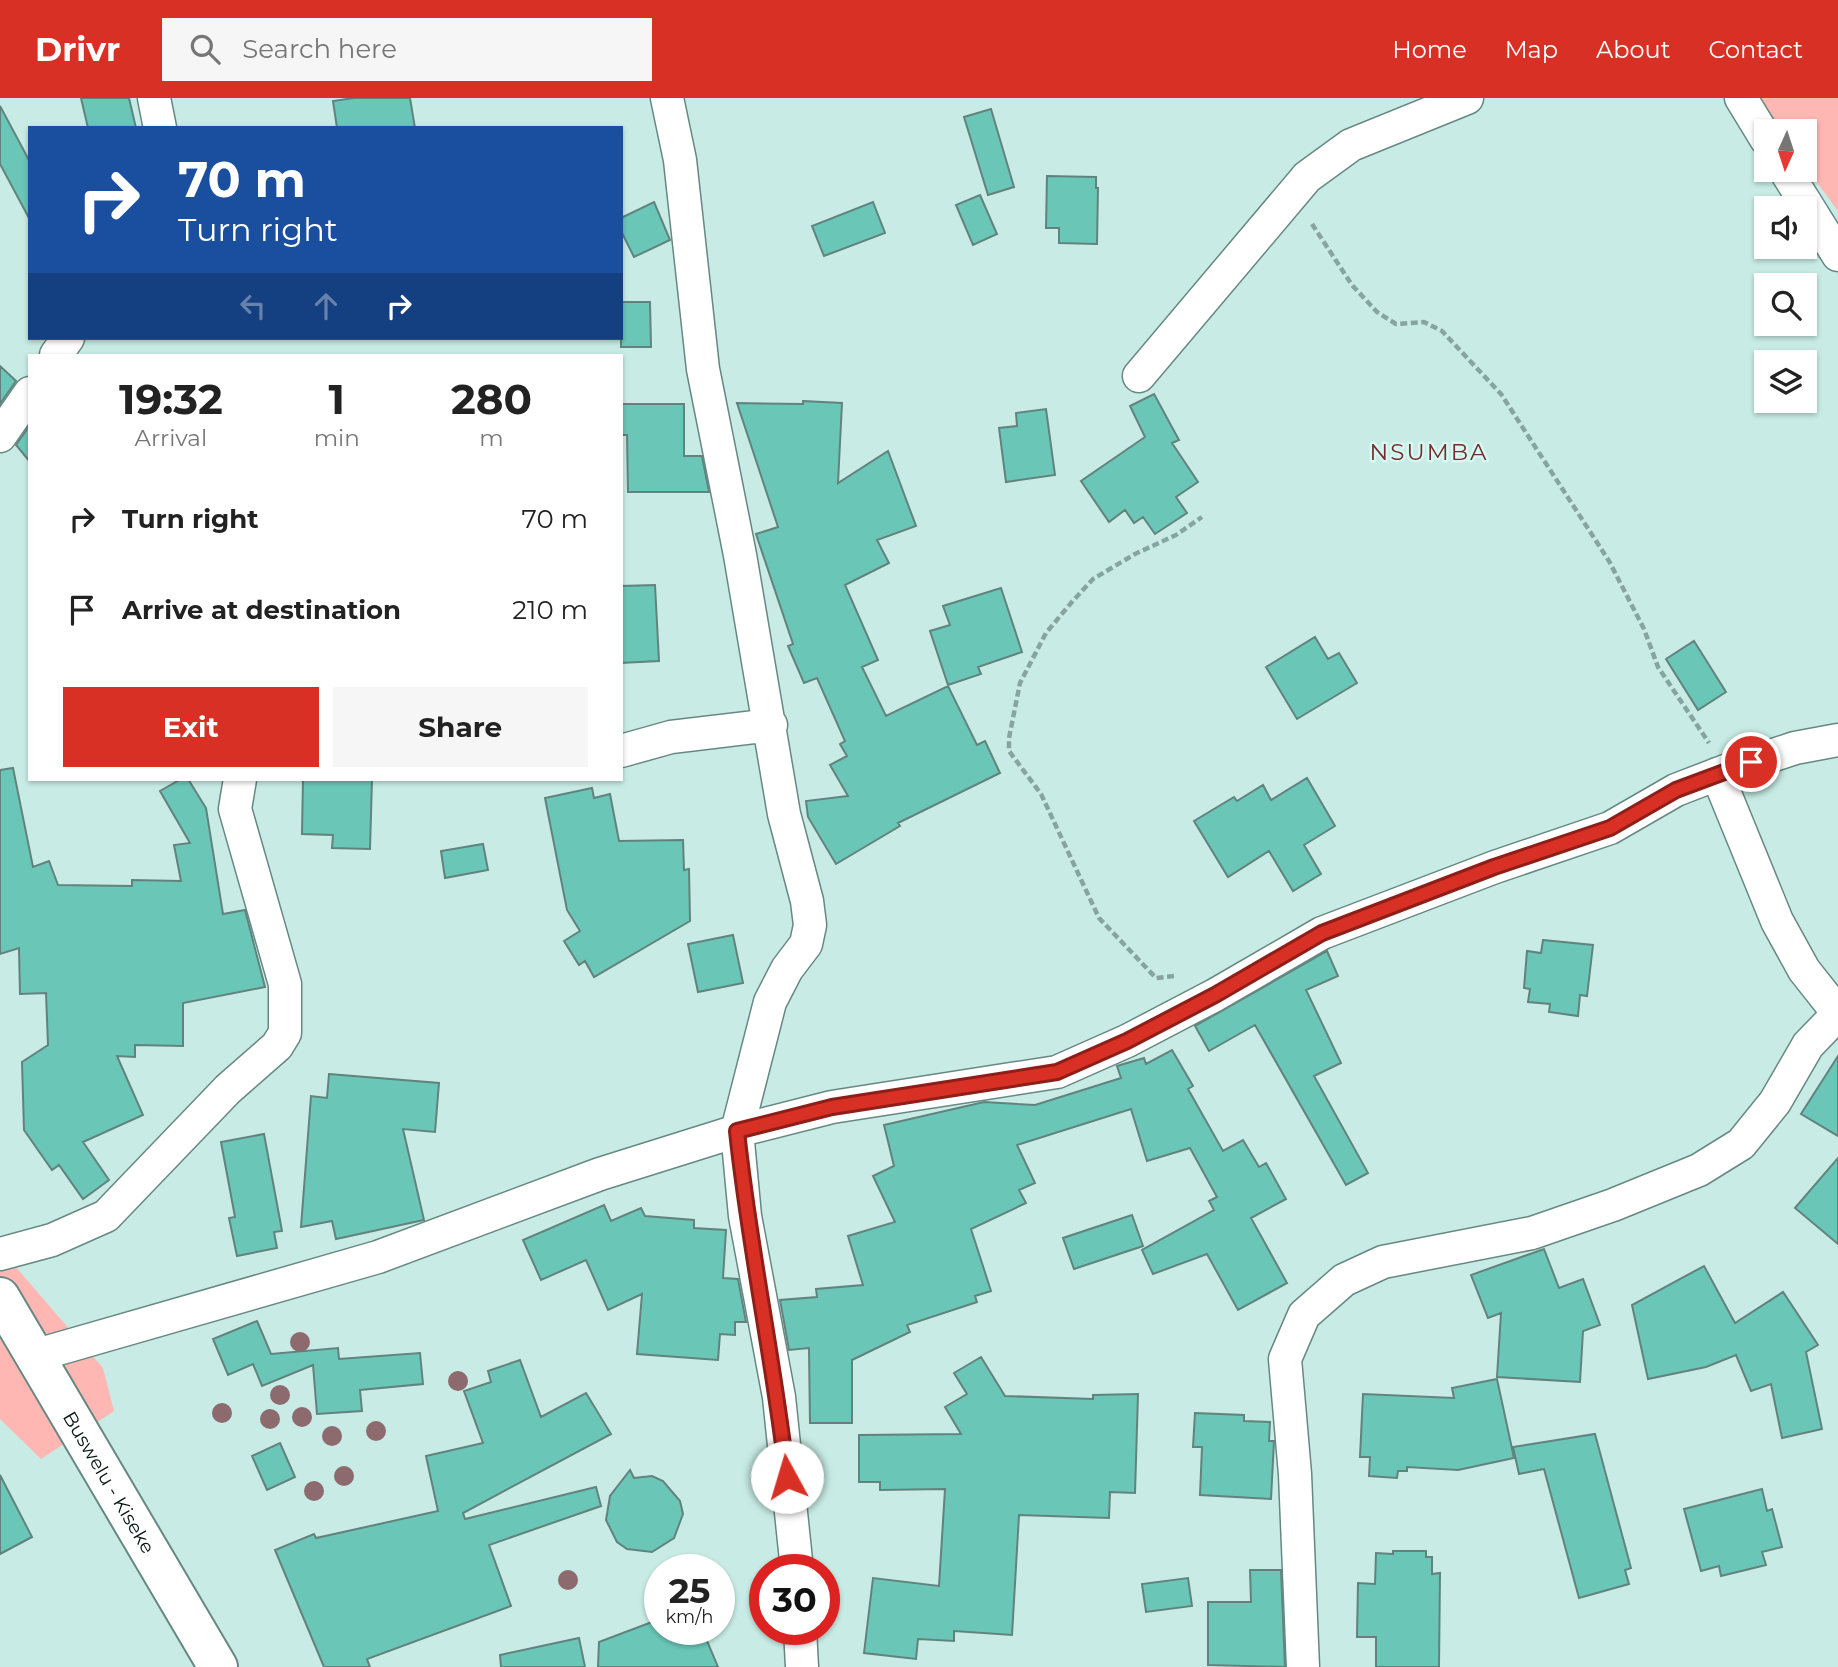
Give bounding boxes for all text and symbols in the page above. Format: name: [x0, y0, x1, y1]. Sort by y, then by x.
search box: [162, 18, 652, 81]
text: Drivr: [35, 29, 120, 69]
icon: search: [186, 30, 224, 68]
text: Search here: [242, 33, 397, 65]
text: Home: [1392, 35, 1467, 64]
text: Map: [1505, 35, 1558, 64]
text: About: [1596, 35, 1670, 64]
text: Contact: [1708, 35, 1803, 64]
north arrow: [1754, 119, 1816, 182]
map controls: [1754, 119, 1817, 413]
text: 70 m: [178, 150, 306, 209]
icon: right: [63, 154, 154, 245]
button: sound: [1754, 196, 1817, 259]
text: Turn right: [178, 210, 338, 249]
button: search: [1754, 273, 1817, 336]
icon: left: [234, 287, 272, 325]
icon: ahead: [307, 287, 345, 325]
icon: right: [380, 287, 418, 325]
button: layers: [1754, 350, 1817, 413]
text: 19:32: [119, 373, 223, 425]
text: 1: [329, 373, 345, 425]
text: 280: [451, 373, 532, 425]
text: Arrival: [135, 424, 207, 452]
text: min: [314, 424, 360, 452]
text: m: [479, 424, 504, 452]
district label: NSUMBA: [1370, 438, 1488, 466]
icon: right: [63, 500, 101, 538]
text: Turn right: [122, 503, 258, 535]
text: 70 m: [522, 503, 588, 535]
icon: arrive: [63, 591, 101, 629]
text: Arrive at destination: [122, 594, 401, 626]
text: 210 m: [512, 594, 588, 626]
button: Exit: [63, 687, 319, 767]
button: Share: [333, 687, 588, 767]
pin: [1721, 732, 1781, 792]
icon: arrive: [1732, 743, 1770, 781]
street label: Buswelu - Kiseke: [58, 1407, 160, 1557]
position arrow: [750, 1440, 824, 1514]
speed limit sign: 30: [749, 1554, 840, 1645]
text: 25: [669, 1569, 710, 1612]
text: km/h: [665, 1606, 714, 1628]

